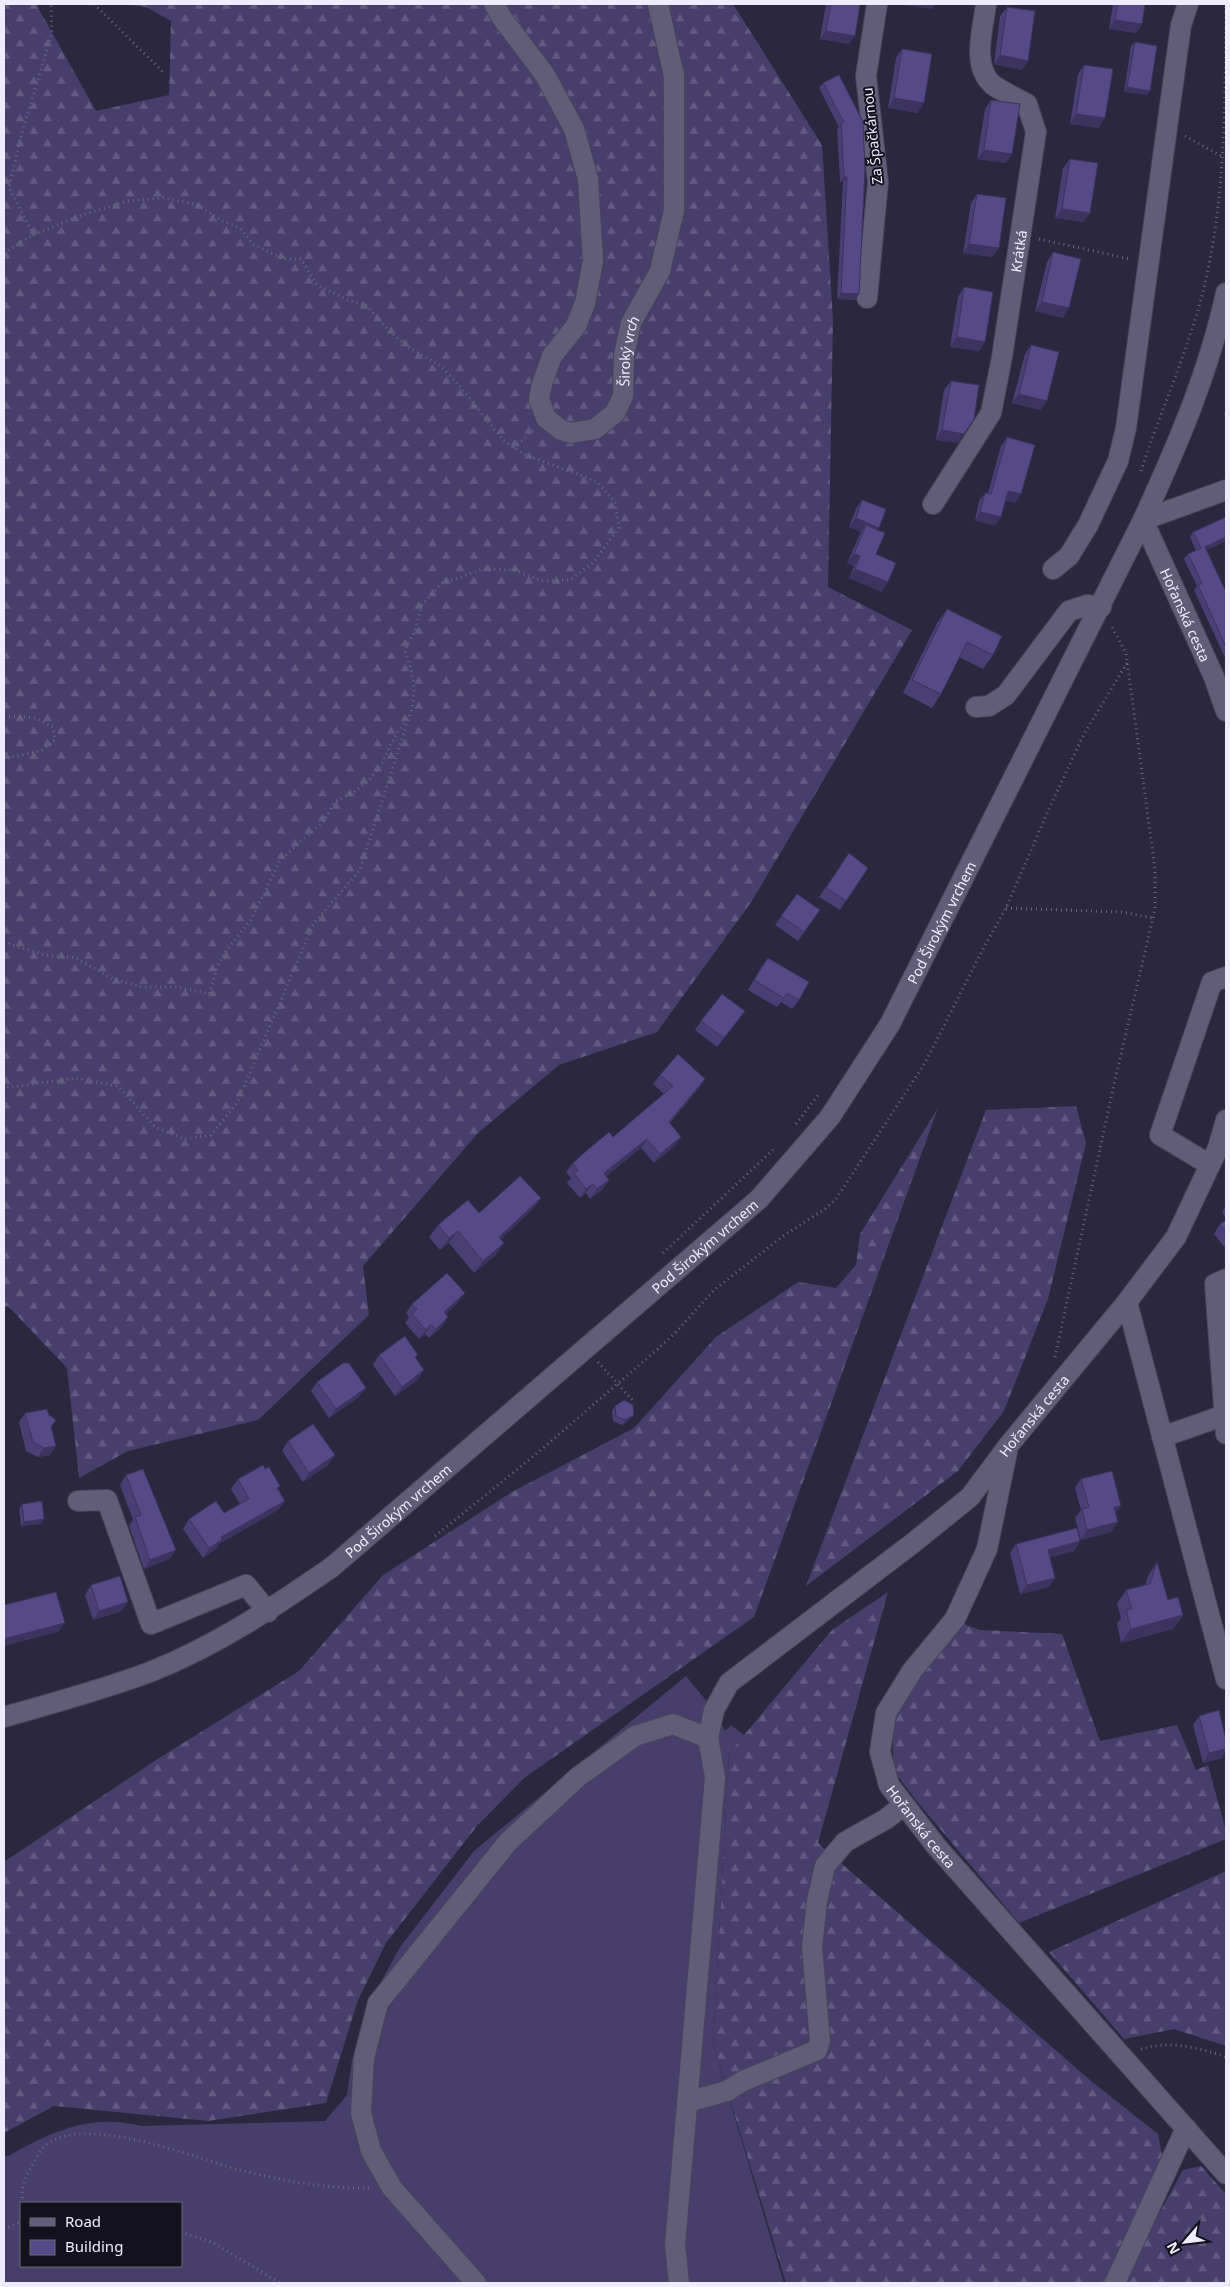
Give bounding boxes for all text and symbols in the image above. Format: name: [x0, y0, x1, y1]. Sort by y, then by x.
street label: Za Špačkárnou: [857, 87, 887, 185]
street label: Krátká: [1005, 229, 1031, 274]
street label: Široký vrch: [614, 312, 643, 386]
street label: Hořanská cesta: [1156, 565, 1215, 665]
street label: Pod Širokým vrchem: [902, 858, 980, 987]
street label: Pod Širokým vrchem: [647, 1195, 762, 1297]
street label: Hořanská cesta: [994, 1370, 1073, 1460]
street label: Pod Širokým vrchem: [340, 1459, 455, 1562]
street label: Hořanská cesta: [883, 1781, 960, 1872]
legend: [20, 2202, 182, 2267]
text: Road: [65, 2211, 101, 2231]
north arrow: [1160, 2217, 1210, 2267]
text: Building: [65, 2236, 123, 2256]
text: N: [1162, 2239, 1184, 2258]

